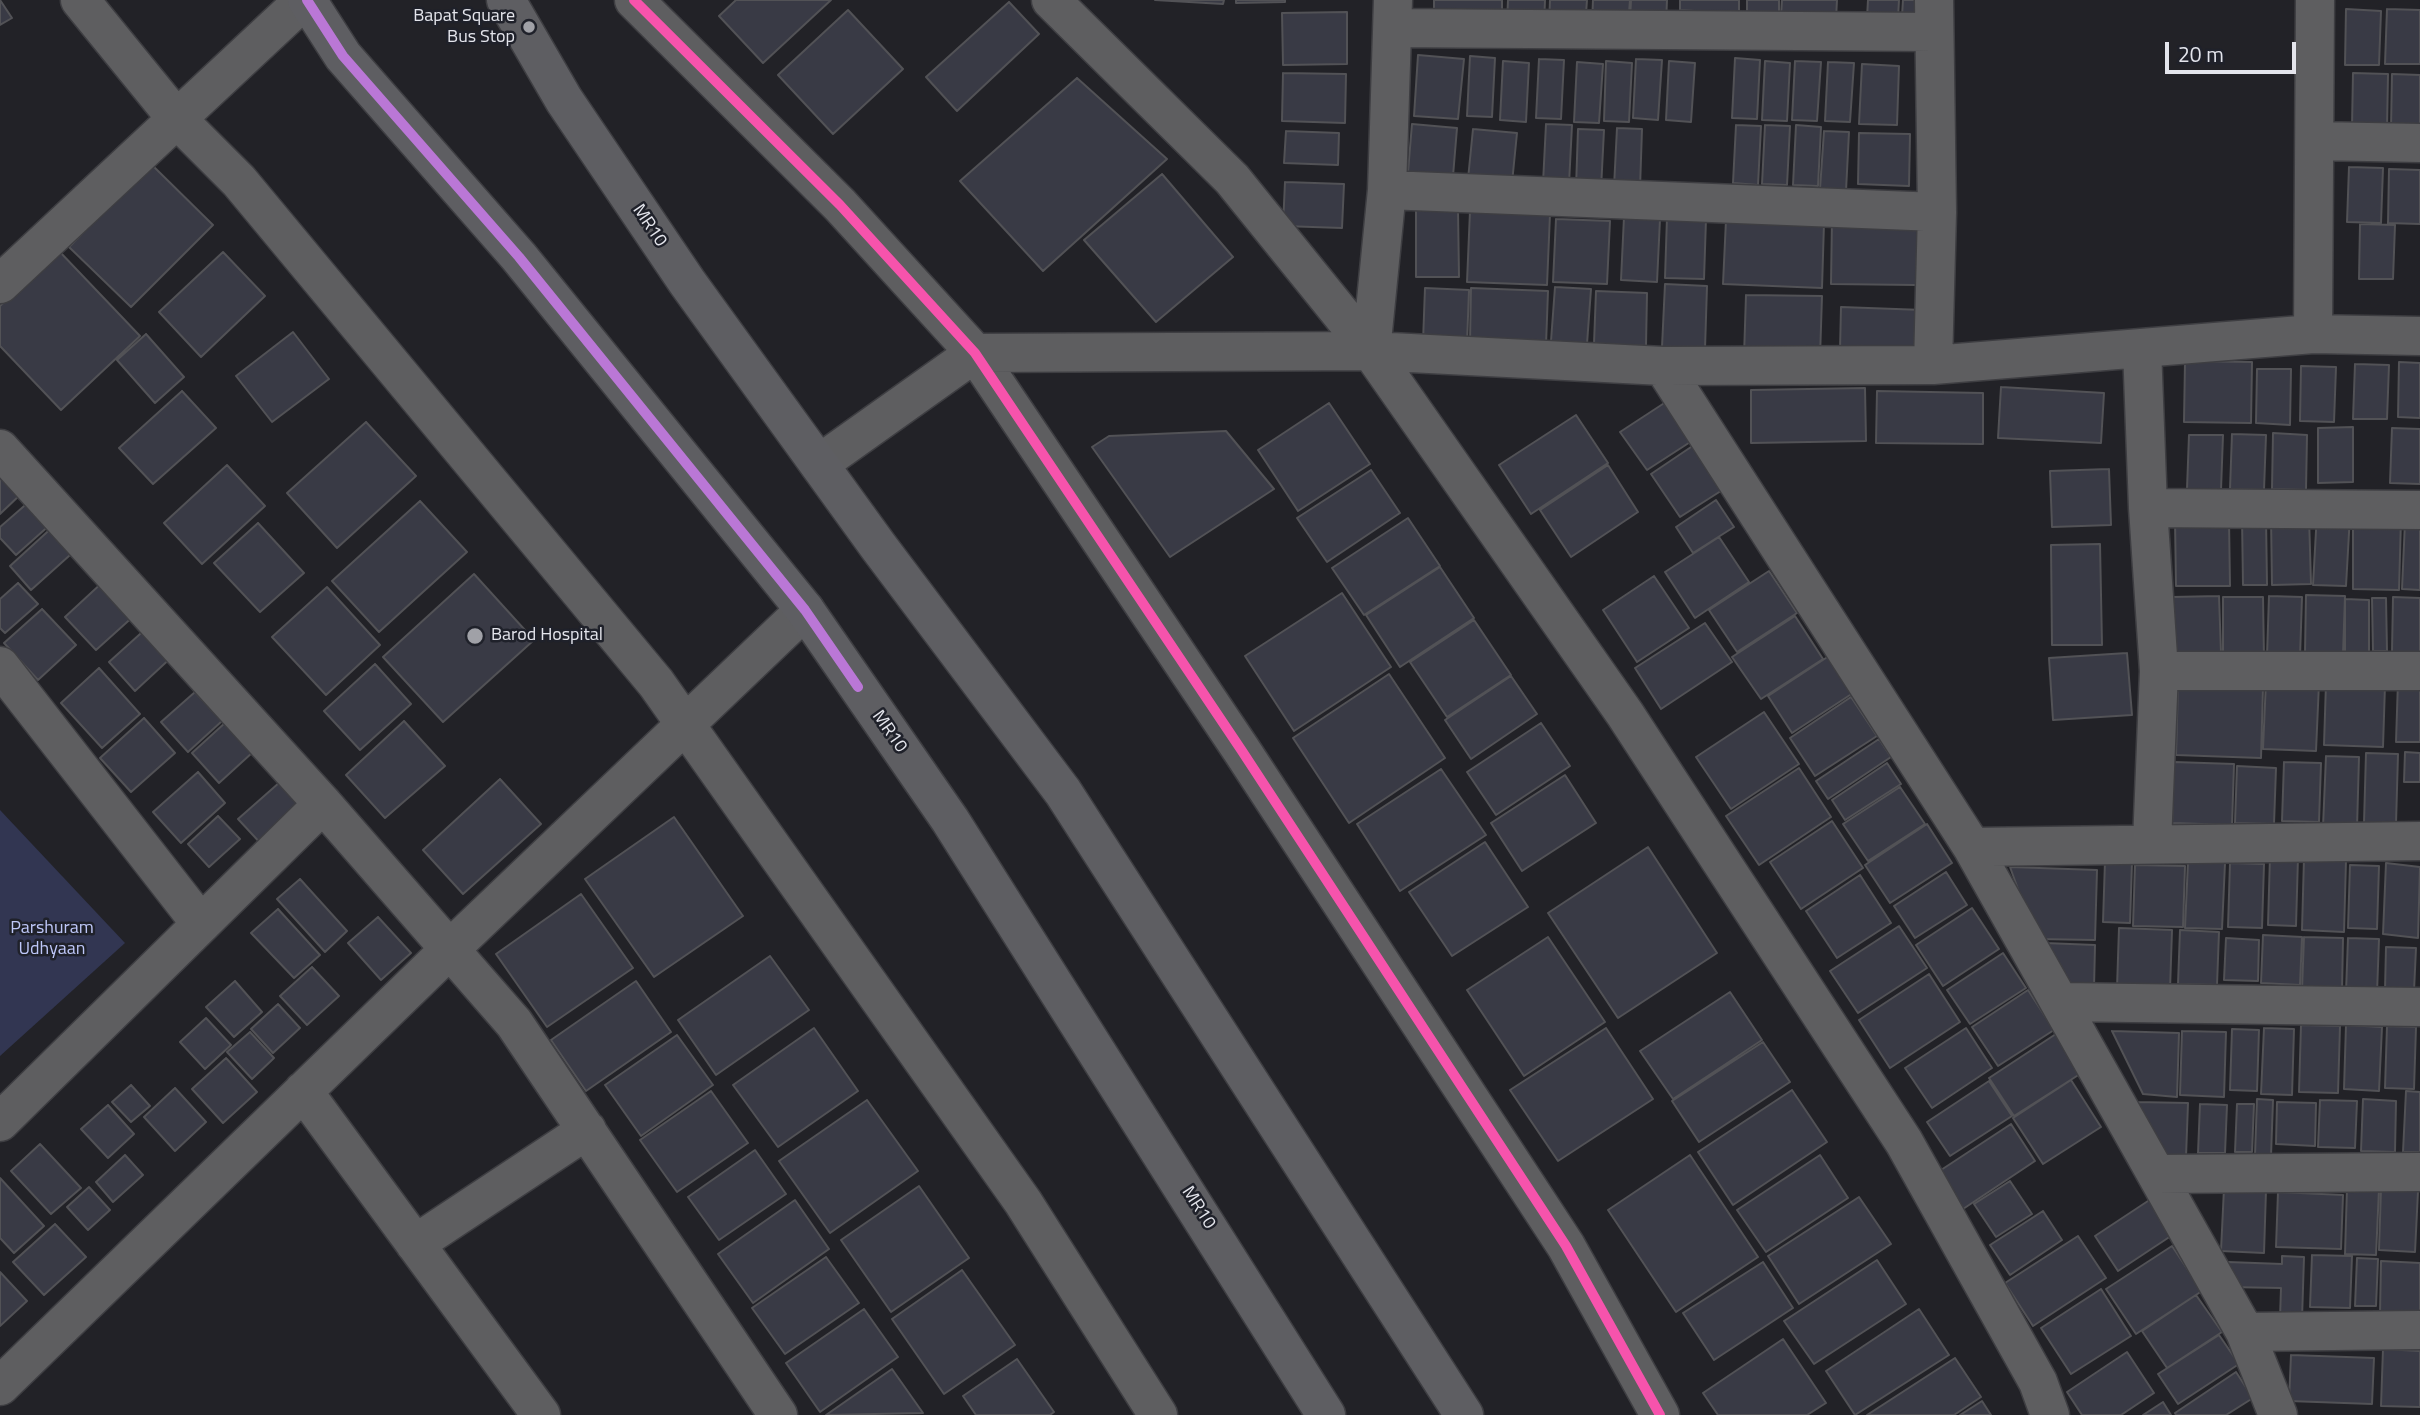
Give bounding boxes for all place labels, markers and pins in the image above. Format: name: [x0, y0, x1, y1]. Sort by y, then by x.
place label: Bapat Square Bus Stop: [413, 6, 515, 48]
marker: Bapat Square Bus Stop: [521, 19, 537, 35]
place label: Barod Hospital: [491, 625, 603, 647]
marker: Barod Hospital: [465, 626, 485, 646]

